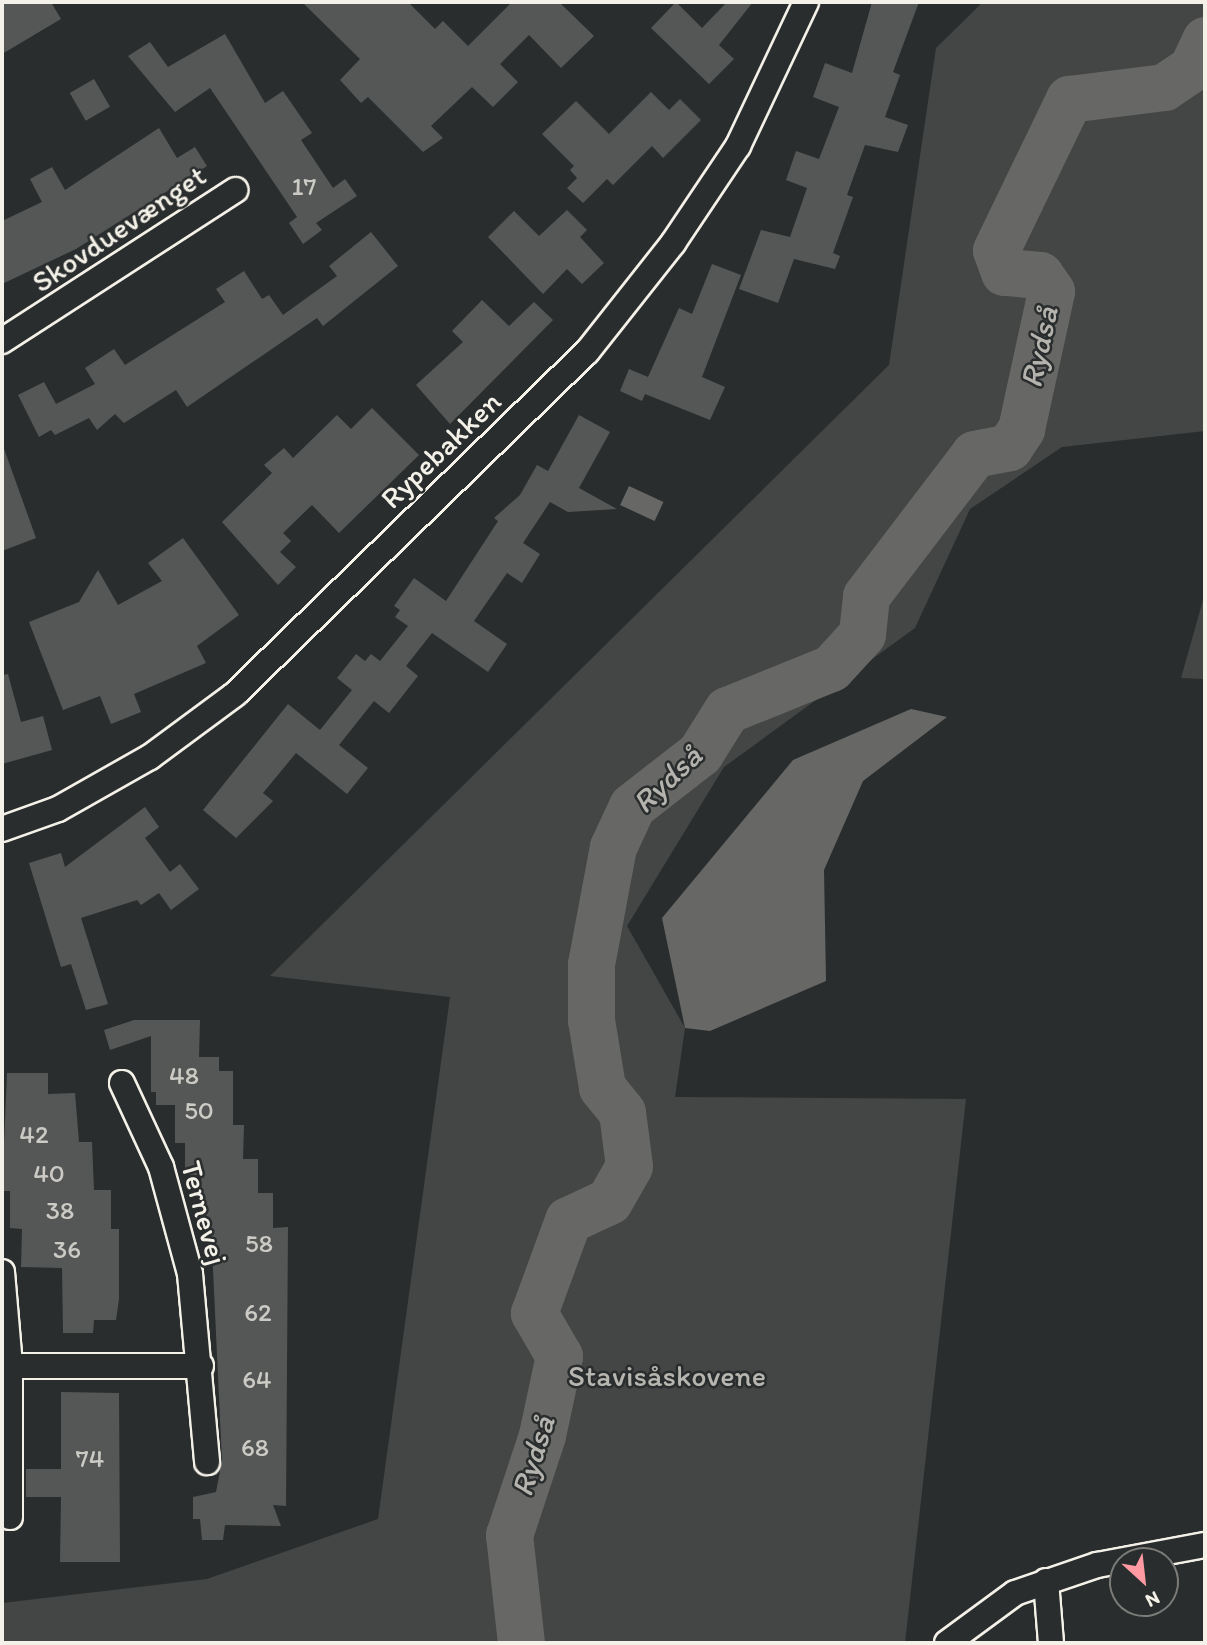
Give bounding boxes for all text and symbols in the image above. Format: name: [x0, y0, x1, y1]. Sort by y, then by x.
street label: Skovduevænget: [25, 158, 213, 300]
house number: 17: [292, 171, 316, 203]
water label: Rydså: [1012, 303, 1066, 391]
street label: Rypebakken: [373, 384, 509, 516]
water label: Rydså: [624, 737, 710, 821]
house number: 48: [169, 1060, 199, 1092]
house number: 50: [184, 1095, 214, 1127]
house number: 42: [19, 1119, 49, 1151]
street label: Ternevej: [173, 1157, 235, 1269]
house number: 40: [33, 1158, 65, 1190]
house number: 38: [46, 1195, 74, 1227]
house number: 58: [245, 1228, 273, 1260]
house number: 36: [53, 1234, 81, 1266]
house number: 62: [244, 1297, 272, 1329]
park label: Stavisåskovene: [568, 1358, 766, 1394]
house number: 64: [242, 1364, 272, 1396]
water label: Rydså: [503, 1411, 563, 1501]
house number: 68: [241, 1432, 269, 1464]
house number: 74: [76, 1443, 104, 1475]
north arrow: [1109, 1547, 1179, 1617]
text: N: [1142, 1586, 1164, 1613]

